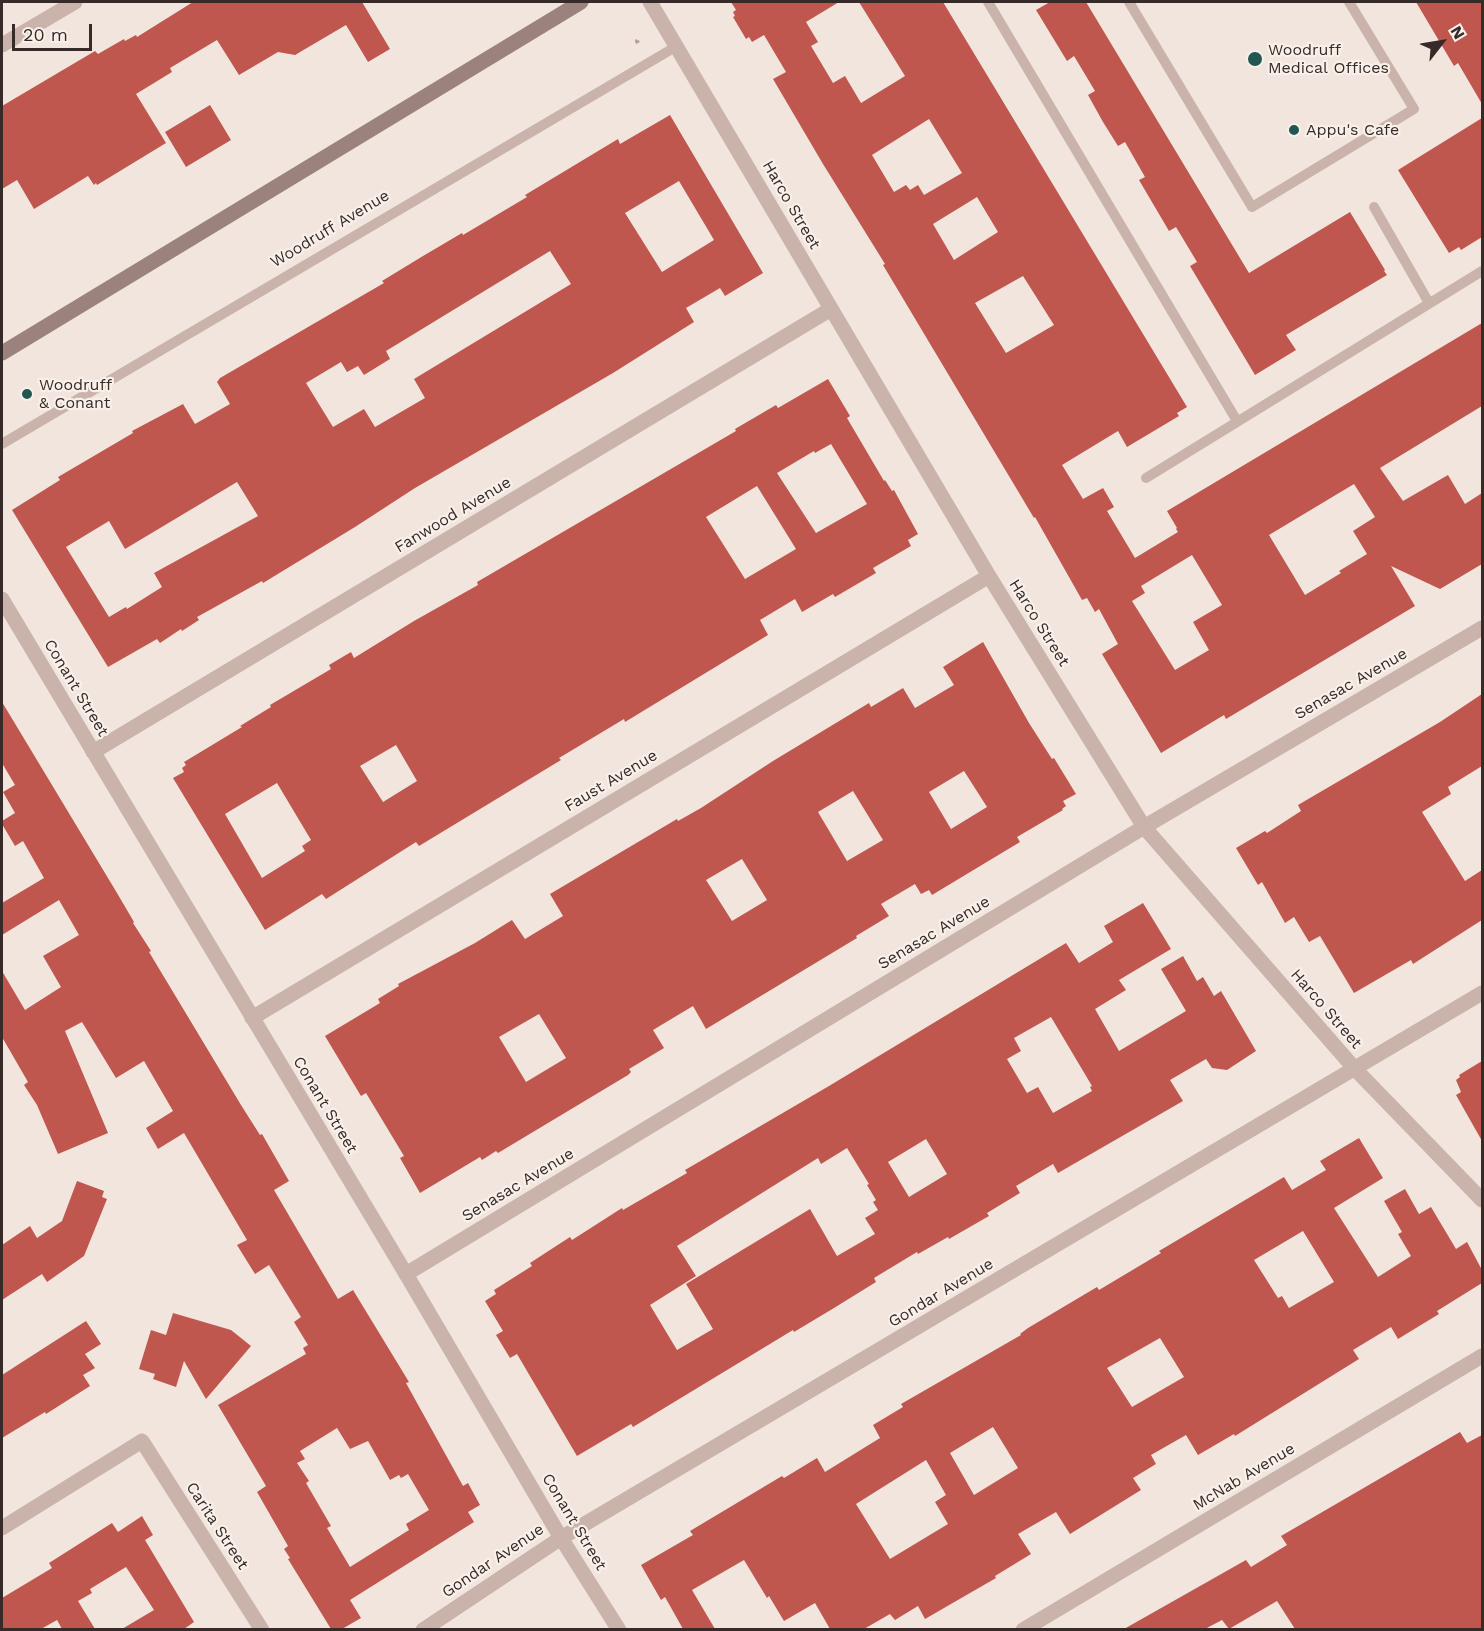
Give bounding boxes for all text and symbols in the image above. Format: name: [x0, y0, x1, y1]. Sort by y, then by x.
scale bar: [15, 12, 94, 50]
north arrow: [1412, 12, 1472, 72]
text: N: [1447, 22, 1469, 42]
text: 20 m: [23, 24, 68, 45]
place label: Woodruff Medical Offices: [1268, 40, 1389, 78]
marker: Woodruff Medical Offices: [1246, 50, 1264, 68]
place label: Appu's Cafe: [1306, 120, 1399, 140]
marker: Appu's Cafe: [1287, 123, 1301, 137]
street label: Harco Street: [758, 157, 824, 253]
street label: Woodruff Avenue: [267, 186, 393, 272]
place label: Woodruff & Conant: [39, 375, 112, 413]
marker: Woodruff & Conant: [20, 387, 34, 401]
street label: Fanwood Avenue: [391, 473, 515, 557]
street label: Harco Street: [1005, 576, 1073, 670]
street label: Conant Street: [40, 636, 112, 740]
street label: Senasac Avenue: [1291, 644, 1411, 724]
street label: Faust Avenue: [561, 746, 661, 816]
street label: Senasac Avenue: [875, 892, 993, 974]
street label: Harco Street: [1286, 965, 1366, 1053]
street label: Conant Street: [289, 1053, 361, 1157]
street label: Senasac Avenue: [459, 1144, 577, 1226]
street label: Gondar Avenue: [885, 1254, 997, 1332]
street label: McNab Avenue: [1190, 1439, 1298, 1515]
street label: Conant Street: [538, 1470, 610, 1574]
street label: Carita Street: [182, 1479, 252, 1573]
street label: Gondar Avenue: [438, 1520, 548, 1602]

